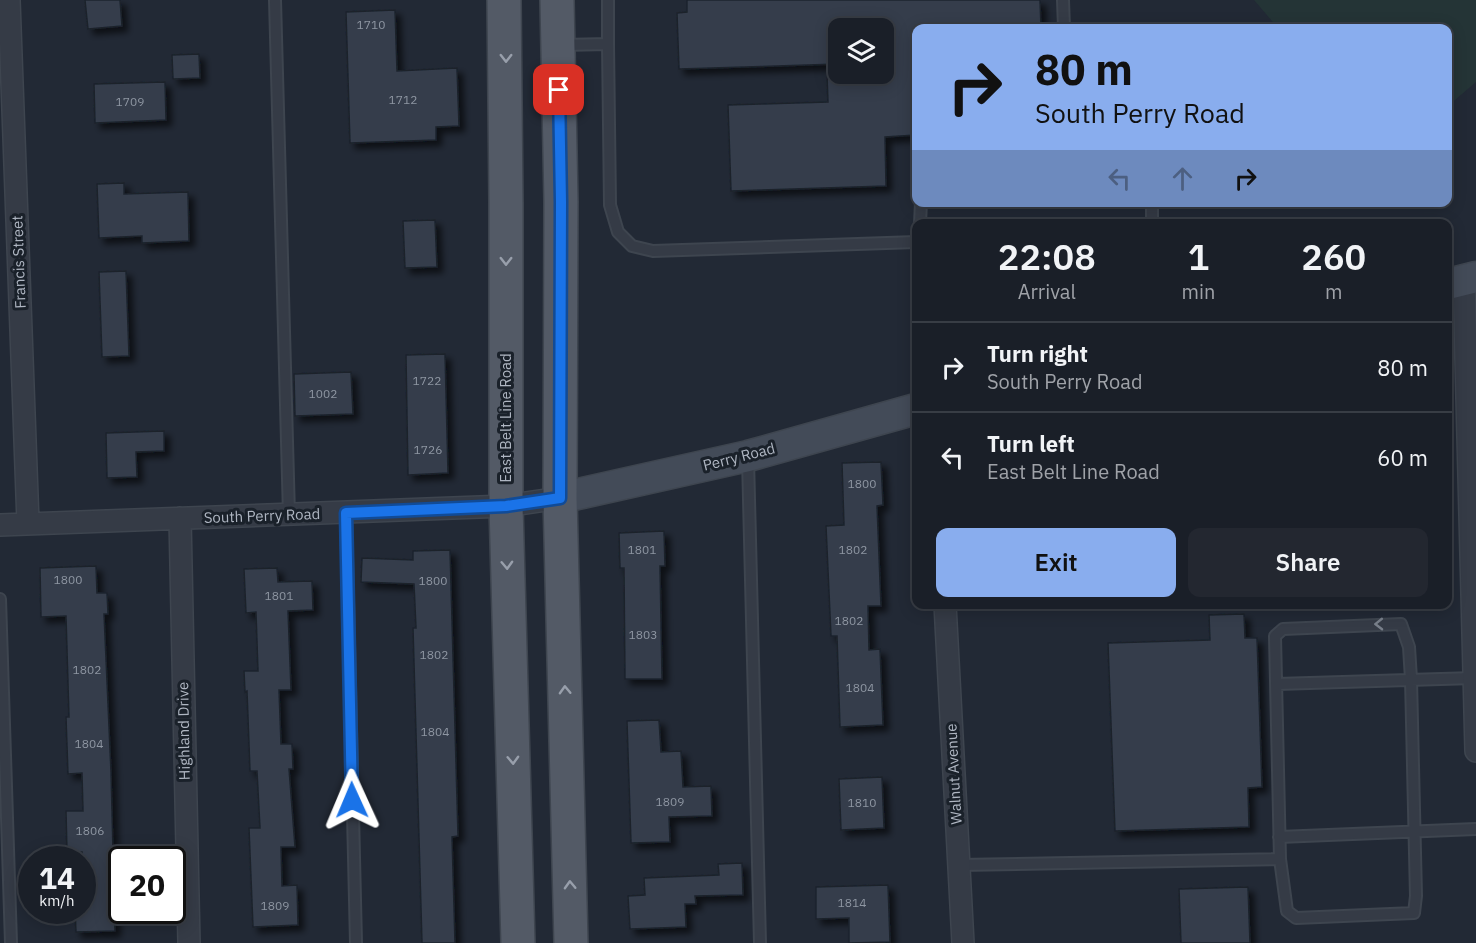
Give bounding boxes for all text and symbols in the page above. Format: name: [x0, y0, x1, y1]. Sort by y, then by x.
house number: 1710: [357, 17, 385, 32]
map controls: [828, 18, 894, 84]
button: layers: [828, 18, 894, 84]
text: 80 m: [1035, 42, 1133, 97]
icon: right: [936, 48, 1014, 126]
one-way arrow: [500, 54, 512, 63]
pin: [533, 64, 584, 115]
icon: arrive: [542, 73, 575, 106]
house number: 1712: [389, 92, 417, 107]
house number: 1709: [116, 94, 144, 109]
text: South Perry Road: [1035, 95, 1245, 130]
icon: left: [1103, 162, 1136, 195]
icon: ahead: [1166, 162, 1199, 195]
icon: right: [1229, 162, 1262, 195]
street label: Francis Street: [7, 215, 30, 309]
text: 22:08: [998, 233, 1096, 280]
text: 1: [1188, 233, 1209, 280]
text: 260: [1301, 233, 1366, 280]
one-way arrow: [500, 257, 512, 266]
text: Arrival: [1018, 278, 1076, 305]
text: min: [1182, 278, 1215, 305]
text: m: [1325, 278, 1342, 305]
text: Turn right: [987, 339, 1088, 368]
icon: right: [936, 351, 969, 384]
street label: East Belt Line Road: [496, 353, 515, 483]
text: 80 m: [1377, 353, 1428, 382]
text: South Perry Road: [987, 368, 1143, 395]
house number: 1722: [413, 373, 441, 388]
house number: 1002: [309, 386, 337, 401]
text: Turn left: [987, 429, 1075, 458]
street label: Perry Road: [701, 438, 777, 475]
icon: left: [936, 441, 969, 474]
house number: 1726: [414, 442, 442, 457]
text: 60 m: [1377, 443, 1428, 472]
text: East Belt Line Road: [987, 458, 1160, 485]
house number: 1800: [848, 476, 876, 491]
street label: South Perry Road: [203, 504, 321, 527]
button: Exit: [936, 528, 1176, 597]
button: Share: [1188, 528, 1428, 597]
house number: 1801: [628, 542, 656, 557]
house number: 1802: [839, 542, 867, 557]
one-way arrow: [501, 560, 513, 569]
house number: 1800: [54, 572, 82, 587]
house number: 1800: [419, 573, 447, 588]
house number: 1801: [265, 588, 293, 603]
house number: 1802: [835, 613, 863, 628]
one-way arrow: [1374, 618, 1383, 630]
house number: 1803: [629, 627, 657, 642]
house number: 1802: [420, 647, 448, 662]
house number: 1802: [73, 662, 101, 677]
house number: 1804: [846, 680, 874, 695]
street label: Highland Drive: [173, 682, 194, 780]
one-way arrow: [558, 685, 571, 694]
street label: Walnut Avenue: [941, 723, 966, 825]
house number: 1804: [421, 724, 449, 739]
house number: 1804: [75, 736, 103, 751]
one-way arrow: [506, 755, 519, 764]
position arrow: [320, 768, 384, 832]
house number: 1809: [656, 794, 684, 809]
house number: 1810: [848, 795, 876, 810]
house number: 1806: [76, 823, 104, 838]
speed limit sign: 20: [108, 846, 186, 924]
text: 14: [39, 858, 75, 897]
one-way arrow: [564, 880, 576, 889]
text: km/h: [39, 891, 75, 910]
house number: 1814: [838, 895, 866, 910]
house number: 1809: [261, 898, 289, 913]

